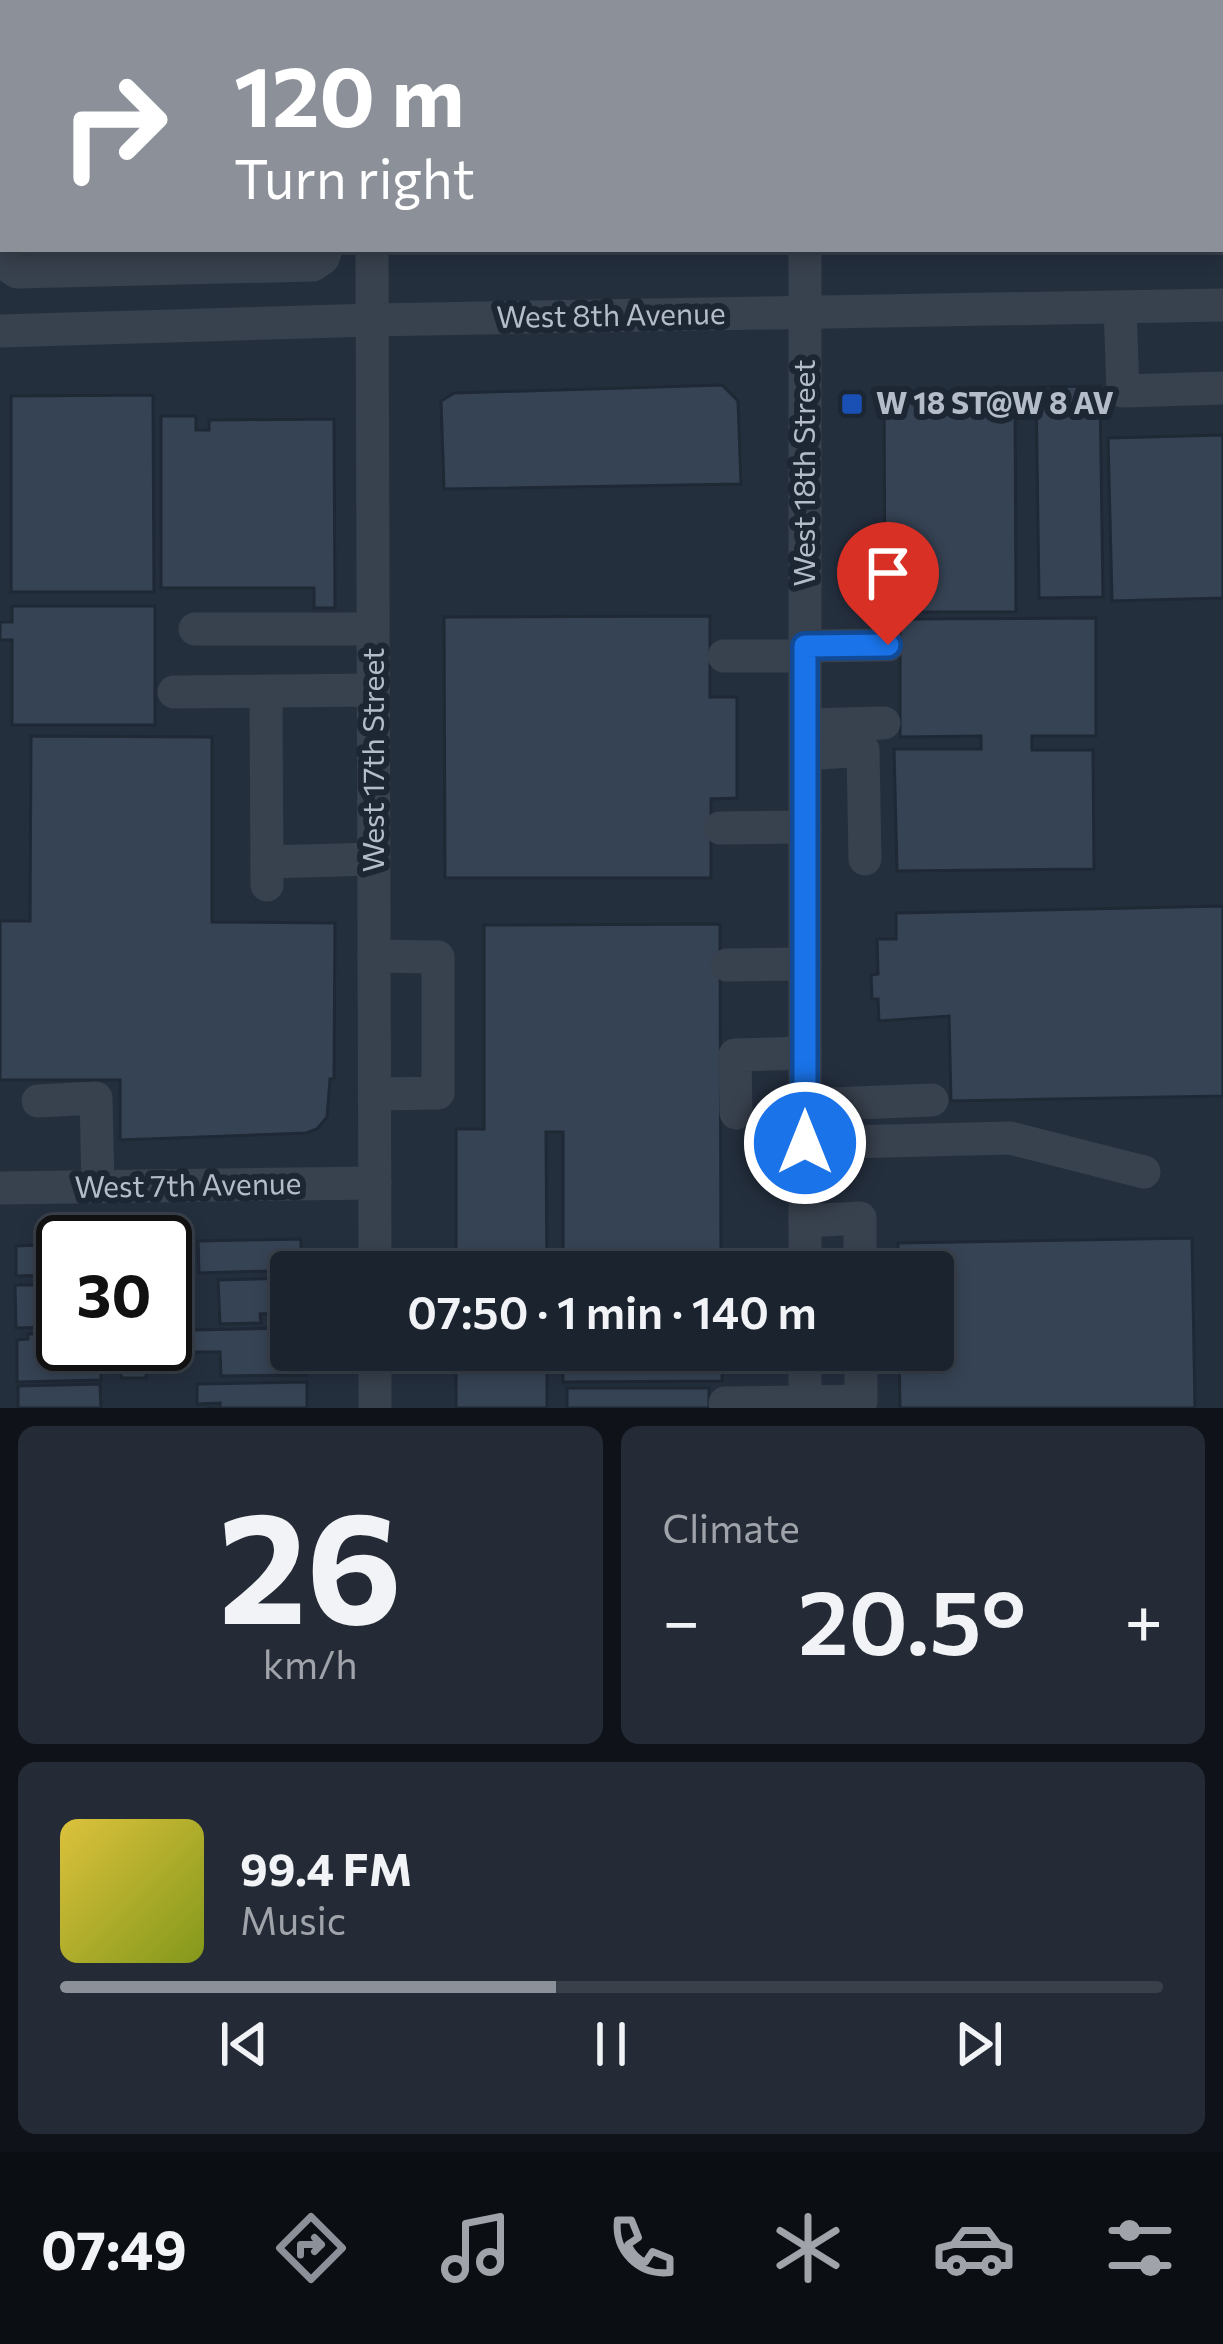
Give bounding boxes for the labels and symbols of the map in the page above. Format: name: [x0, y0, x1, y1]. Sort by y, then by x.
street label: West 8th Avenue: [496, 293, 726, 334]
street label: West 18th Street: [784, 359, 821, 587]
place label: W 18 ST@W 8 AV: [876, 383, 1114, 420]
marker: W 18 ST@W 8 AV: [839, 391, 865, 417]
pin: [837, 522, 939, 645]
street label: West 17th Street: [353, 648, 390, 872]
position arrow: [742, 1080, 868, 1206]
street label: West 7th Avenue: [74, 1163, 302, 1204]
speed limit sign: 30: [36, 1215, 192, 1371]

